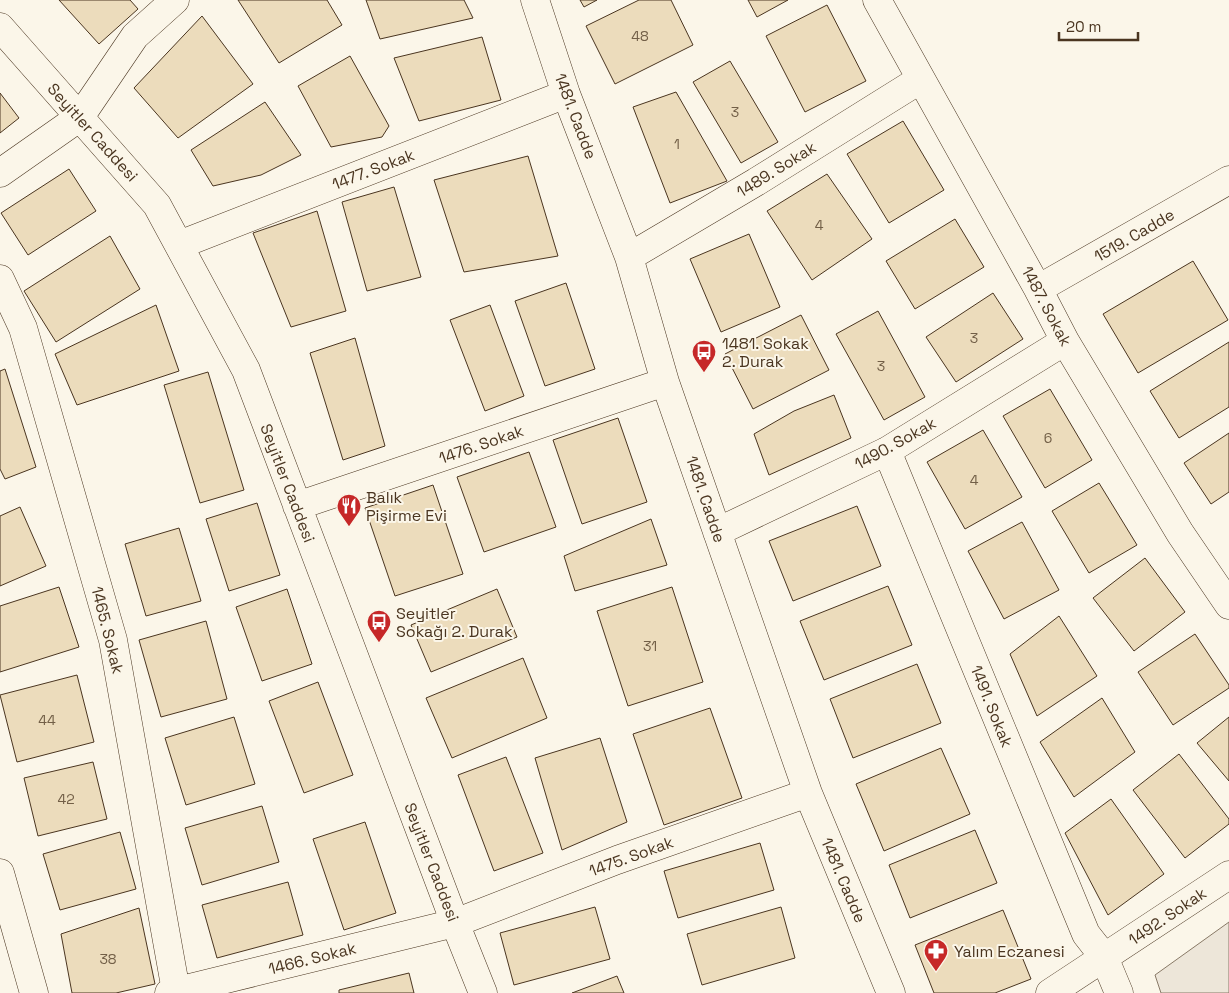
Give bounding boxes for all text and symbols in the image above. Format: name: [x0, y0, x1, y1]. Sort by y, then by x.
scale bar: [1059, 10, 1138, 42]
text: 20 m: [1066, 17, 1101, 36]
house number: 48: [631, 27, 649, 45]
street label: 1481. Cadde: [550, 70, 602, 162]
street label: Seyitler Caddesi: [43, 79, 142, 186]
house number: 3: [731, 103, 739, 121]
house number: 1: [674, 135, 680, 153]
street label: 1489. Sokak: [733, 137, 820, 202]
street label: 1477. Sokak: [329, 144, 418, 195]
street label: 1519. Cadde: [1090, 204, 1178, 267]
house number: 4: [815, 216, 824, 234]
street label: 1487. Sokak: [1017, 262, 1077, 350]
house number: 3: [970, 329, 978, 347]
place label: 1481. Sokak 2. Durak: [722, 333, 809, 372]
bus stop icon: 1481. Sokak 2. Durak: [691, 339, 717, 373]
house number: 3: [877, 357, 885, 375]
street label: 1490. Sokak: [851, 412, 940, 474]
street label: 1476. Sokak: [436, 420, 527, 469]
street label: Seyitler Caddesi: [255, 421, 320, 546]
house number: 6: [1044, 429, 1052, 447]
street label: 1481. Cadde: [681, 453, 730, 545]
house number: 4: [970, 471, 979, 489]
place label: Balık Pişirme Evi: [366, 487, 447, 526]
restaurant icon: Balık Pişirme Evi: [336, 493, 362, 527]
street label: 1465. Sokak: [86, 584, 129, 677]
place label: Seyitler Sokağı 2. Durak: [396, 603, 513, 642]
bus stop icon: Seyitler Sokağı 2. Durak: [366, 609, 392, 643]
house number: 31: [643, 637, 657, 655]
street label: 1491. Sokak: [966, 662, 1018, 751]
house number: 44: [38, 711, 56, 729]
house number: 42: [57, 790, 75, 808]
street label: Seyitler Caddesi: [399, 800, 464, 925]
street label: 1475. Sokak: [586, 831, 677, 881]
street label: 1481. Cadde: [816, 835, 871, 926]
street label: 1492. Sokak: [1124, 882, 1211, 950]
street label: 1466. Sokak: [266, 937, 359, 980]
pharmacy icon: Yalım Eczanesi: [923, 938, 949, 972]
place label: Yalım Eczanesi: [954, 941, 1065, 962]
house number: 38: [99, 950, 117, 968]

